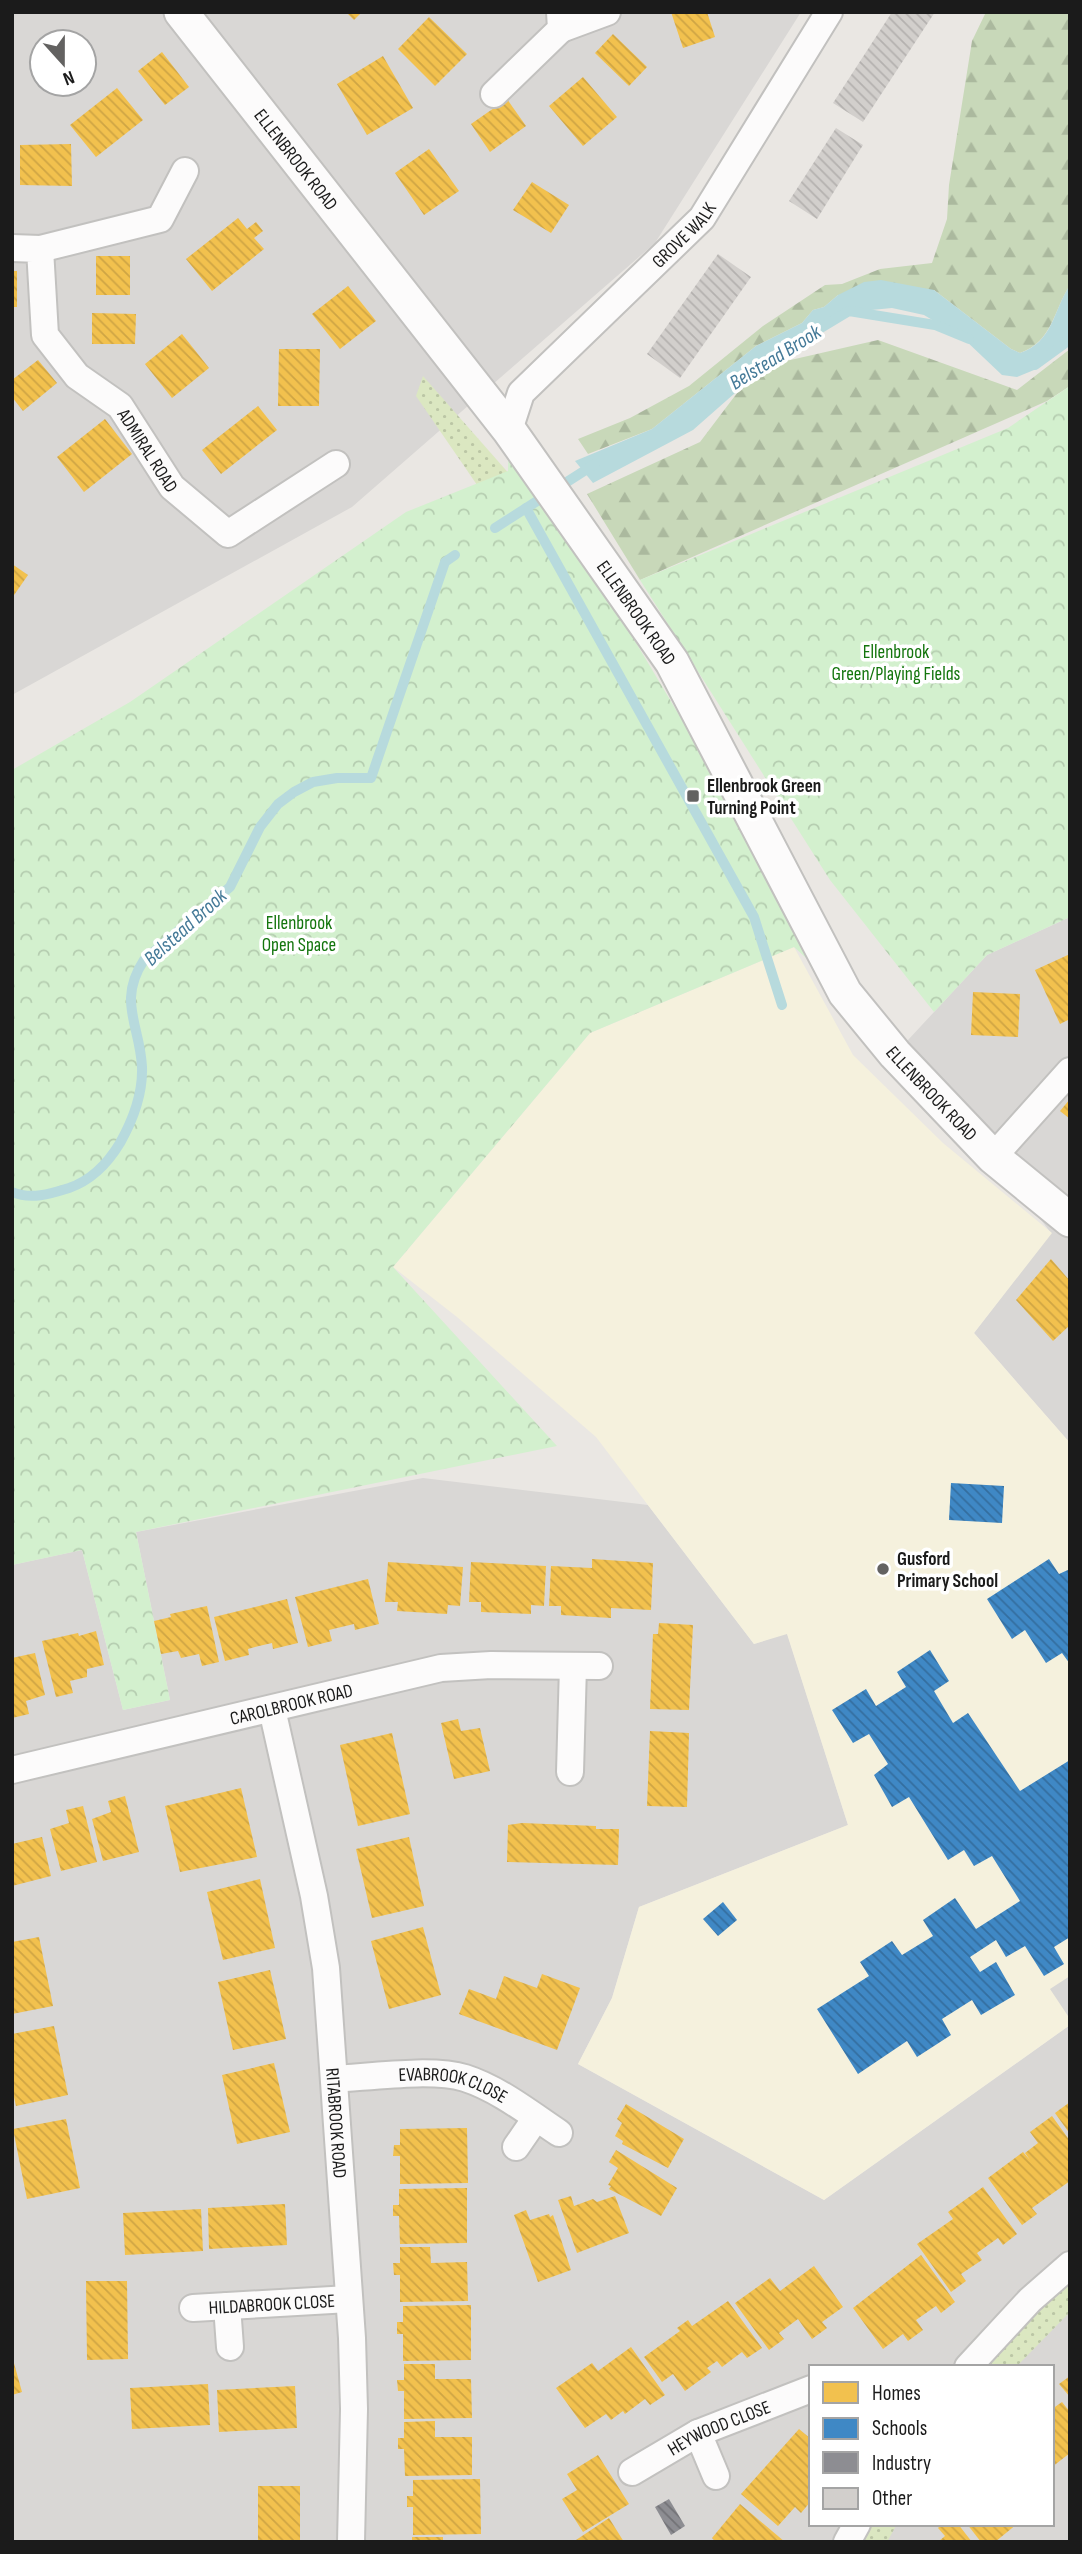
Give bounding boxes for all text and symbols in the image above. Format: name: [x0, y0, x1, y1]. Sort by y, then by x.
north arrow: [28, 28, 98, 98]
text: N: [60, 65, 77, 90]
street label: ELLENBROOK ROAD: [248, 105, 342, 215]
street label: GROVE WALK: [648, 198, 722, 273]
water label: Belstead Brook: [725, 319, 827, 395]
street label: ADMIRAL ROAD: [111, 404, 182, 497]
street label: ELLENBROOK ROAD: [591, 556, 680, 670]
park label: Ellenbrook Green/Playing Fields: [832, 641, 961, 686]
place label: Ellenbrook Green Turning Point: [707, 775, 821, 820]
marker: Ellenbrook Green Turning Point: [685, 788, 701, 804]
water label: Belstead Brook: [139, 883, 233, 971]
park label: Ellenbrook Open Space: [262, 912, 336, 957]
street label: ELLENBROOK ROAD: [880, 1042, 982, 1146]
place label: Gusford Primary School: [897, 1548, 998, 1593]
marker: Gusford Primary School: [875, 1561, 891, 1577]
street label: CAROLBROOK ROAD: [228, 1679, 355, 1731]
street label: EVABROOK CLOSE: [398, 2063, 511, 2109]
street label: RITABROOK ROAD: [320, 2067, 351, 2179]
street label: HILDABROOK CLOSE: [208, 2290, 336, 2320]
legend: [809, 2365, 1054, 2526]
text: Homes: [872, 2381, 921, 2406]
street label: HEYWOOD CLOSE: [664, 2396, 774, 2461]
text: Schools: [872, 2416, 927, 2441]
text: Industry: [872, 2451, 931, 2476]
text: Other: [872, 2486, 912, 2511]

